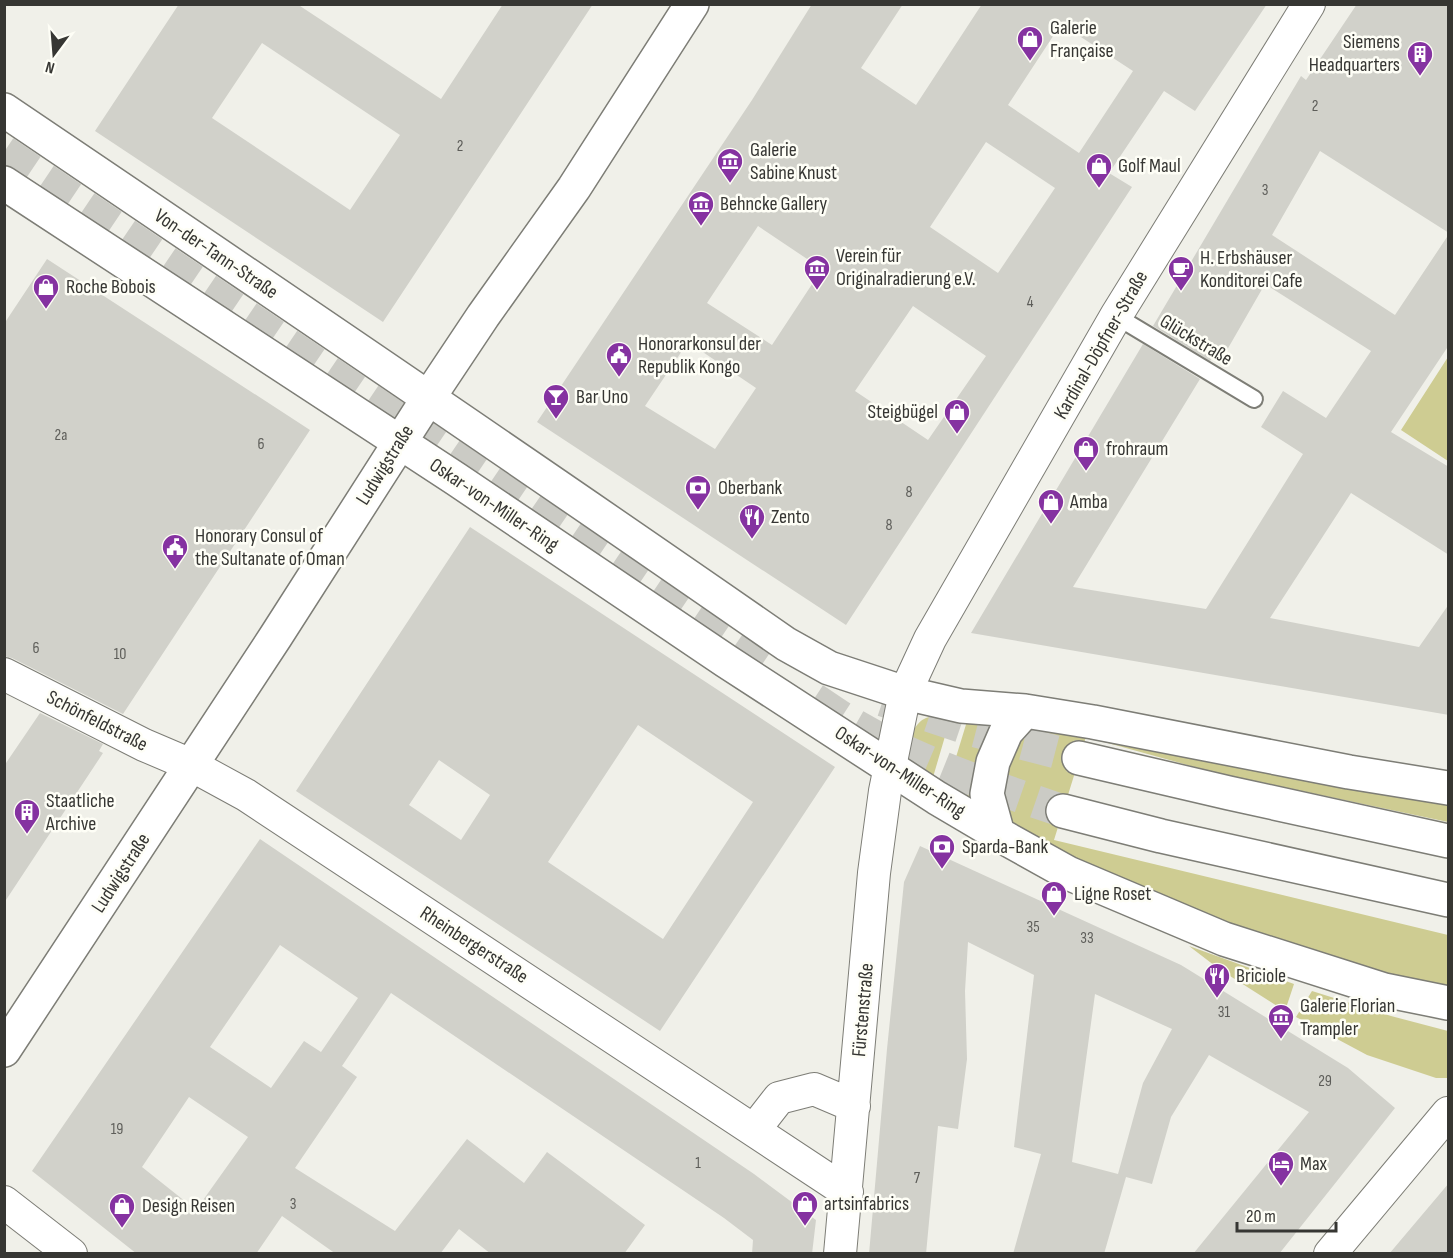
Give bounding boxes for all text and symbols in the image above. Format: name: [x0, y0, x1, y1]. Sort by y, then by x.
place label: Galerie Française: [1050, 16, 1114, 63]
north arrow: [24, 24, 84, 84]
shop icon: Galerie Française: [1015, 24, 1045, 62]
place label: Siemens Headquarters: [1309, 30, 1400, 77]
building icon: Siemens Headquarters: [1405, 39, 1435, 77]
text: N: [44, 57, 57, 77]
house number: 2: [1312, 97, 1318, 116]
house number: 2: [457, 137, 463, 156]
place label: Galerie Sabine Knust: [750, 138, 837, 185]
museum icon: Galerie Sabine Knust: [715, 146, 745, 184]
shop icon: Golf Maul: [1084, 151, 1114, 189]
place label: Golf Maul: [1118, 154, 1181, 178]
house number: 3: [1262, 181, 1268, 200]
museum icon: Behncke Gallery: [686, 189, 716, 227]
place label: Behncke Gallery: [720, 192, 828, 216]
street label: Von-der-Tann-Straße: [150, 204, 282, 304]
place label: Verein für Originalradierung e.V.: [836, 244, 975, 291]
place label: H. Erbshäuser Konditorei Cafe: [1200, 246, 1303, 293]
museum icon: Verein für Originalradierung e.V.: [802, 253, 832, 291]
cafe icon: H. Erbshäuser Konditorei Cafe: [1166, 254, 1196, 292]
street label: Kardinal-Döpfner-Straße: [1049, 267, 1153, 423]
shop icon: Roche Bobois: [31, 272, 61, 310]
place label: Roche Bobois: [66, 275, 156, 299]
house number: 4: [1027, 293, 1034, 312]
street label: Glückstraße: [1155, 309, 1237, 371]
place label: Honorarkonsul der Republik Kongo: [638, 332, 761, 379]
public building icon: Honorarkonsul der Republik Kongo: [604, 340, 634, 378]
bar icon: Bar Uno: [541, 382, 571, 420]
place label: Bar Uno: [576, 385, 628, 409]
shop icon: Steigbügel: [942, 397, 972, 435]
place label: Steigbügel: [867, 400, 938, 424]
street label: Ludwigstraße: [351, 421, 419, 509]
house number: 2a: [55, 426, 67, 445]
shop icon: frohraum: [1071, 434, 1101, 472]
house number: 6: [257, 435, 265, 454]
place label: frohraum: [1106, 437, 1168, 461]
street label: Oskar-von-Miller-Ring: [425, 453, 563, 557]
bank icon: Oberbank: [683, 473, 713, 511]
place label: Oberbank: [718, 476, 782, 500]
house number: 8: [905, 483, 913, 502]
shop icon: Amba: [1036, 487, 1066, 525]
place label: Amba: [1069, 490, 1108, 514]
restaurant icon: Zento: [737, 502, 767, 540]
place label: Zento: [771, 505, 810, 529]
house number: 8: [885, 516, 893, 535]
place label: Honorary Consul of the Sultanate of Oman: [195, 524, 345, 571]
public building icon: Honorary Consul of the Sultanate of Oman: [160, 532, 190, 570]
house number: 6: [32, 639, 40, 658]
house number: 10: [114, 645, 126, 664]
street label: Schönfeldstraße: [42, 685, 152, 757]
street label: Oskar-von-Miller-Ring: [830, 721, 970, 823]
place label: Staatliche Archive: [45, 789, 115, 836]
building icon: Staatliche Archive: [12, 797, 42, 835]
street label: Ludwigstraße: [86, 829, 156, 917]
bank icon: Sparda-Bank: [927, 832, 957, 870]
place label: Sparda-Bank: [962, 835, 1049, 859]
shop icon: Ligne Roset: [1039, 879, 1069, 917]
place label: Ligne Roset: [1074, 882, 1151, 906]
street label: Rheinbergerstraße: [416, 901, 532, 989]
house number: 35: [1026, 918, 1040, 937]
house number: 33: [1080, 929, 1094, 948]
restaurant icon: Briciole: [1202, 961, 1232, 999]
street label: Fürstenstraße: [847, 962, 879, 1058]
place label: Briciole: [1236, 964, 1286, 988]
place label: Galerie Florian Trampler: [1300, 994, 1395, 1041]
museum icon: Galerie Florian Trampler: [1266, 1002, 1296, 1040]
house number: 31: [1218, 1003, 1231, 1022]
house number: 29: [1318, 1072, 1332, 1091]
house number: 19: [111, 1120, 123, 1139]
hotel icon: Max: [1266, 1149, 1296, 1187]
place label: Max: [1300, 1152, 1328, 1176]
house number: 1: [695, 1154, 701, 1173]
house number: 7: [914, 1169, 921, 1188]
shop icon: artsinfabrics: [790, 1189, 820, 1227]
shop icon: Design Reisen: [107, 1191, 137, 1229]
place label: artsinfabrics: [824, 1192, 909, 1216]
place label: Design Reisen: [142, 1194, 235, 1218]
house number: 3: [290, 1195, 296, 1214]
scale bar: [1237, 1195, 1336, 1233]
text: 20 m: [1246, 1206, 1276, 1227]

